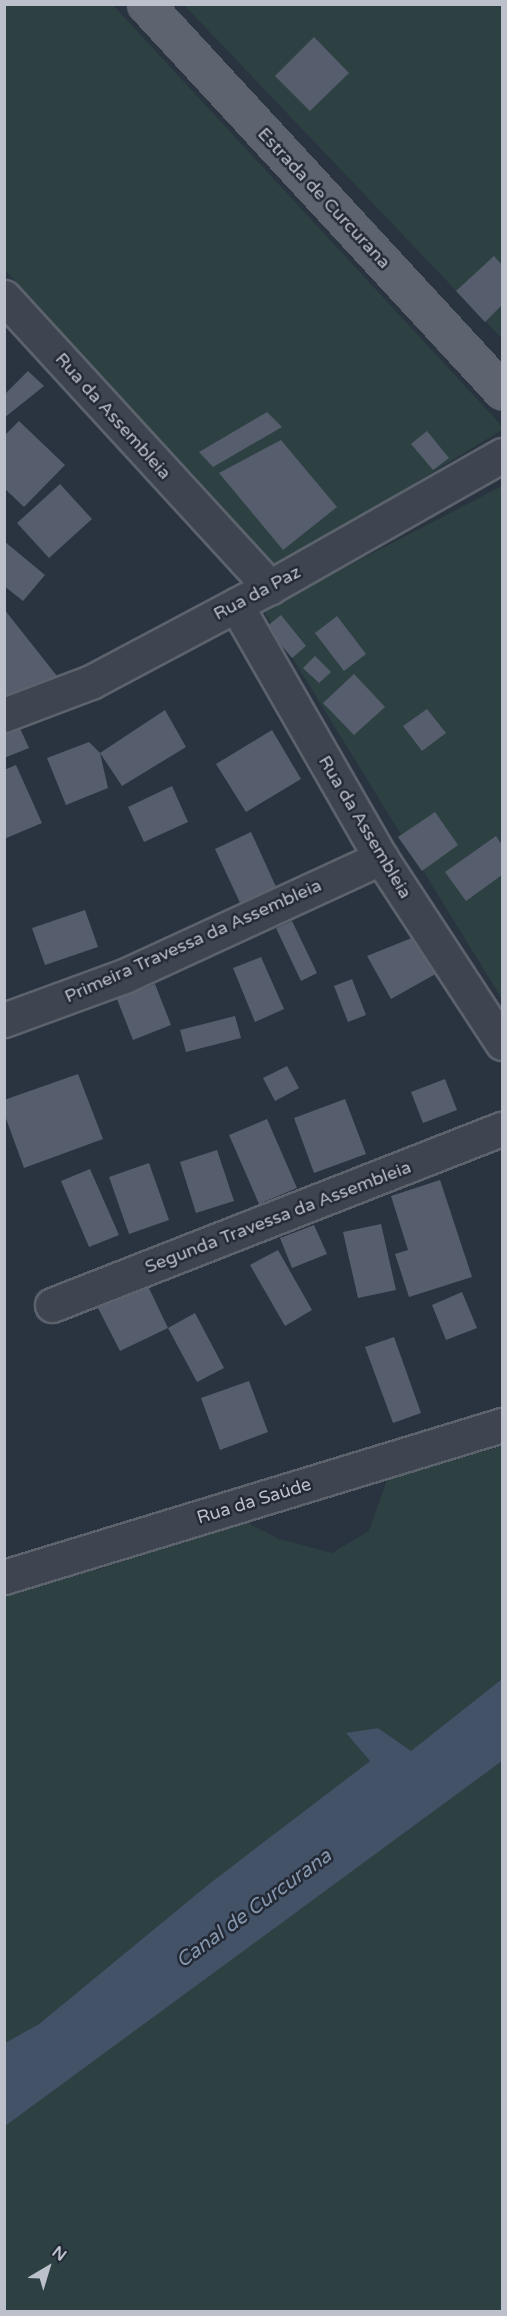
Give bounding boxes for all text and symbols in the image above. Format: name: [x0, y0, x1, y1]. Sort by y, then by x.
street label: Estrada de Curcurana: [253, 123, 395, 273]
street label: Rua da Assembleia: [51, 348, 175, 484]
street label: Rua da Paz: [210, 561, 304, 625]
street label: Rua da Assembleia: [314, 752, 416, 902]
street label: Primeira Travessa da Assembleia: [61, 874, 325, 1008]
street label: Segunda Travessa da Assembleia: [142, 1156, 414, 1278]
street label: Rua da Saúde: [194, 1473, 314, 1529]
water label: Canal de Curcurana: [172, 1845, 336, 1973]
north arrow: [18, 2238, 78, 2298]
text: N: [48, 2242, 70, 2266]

